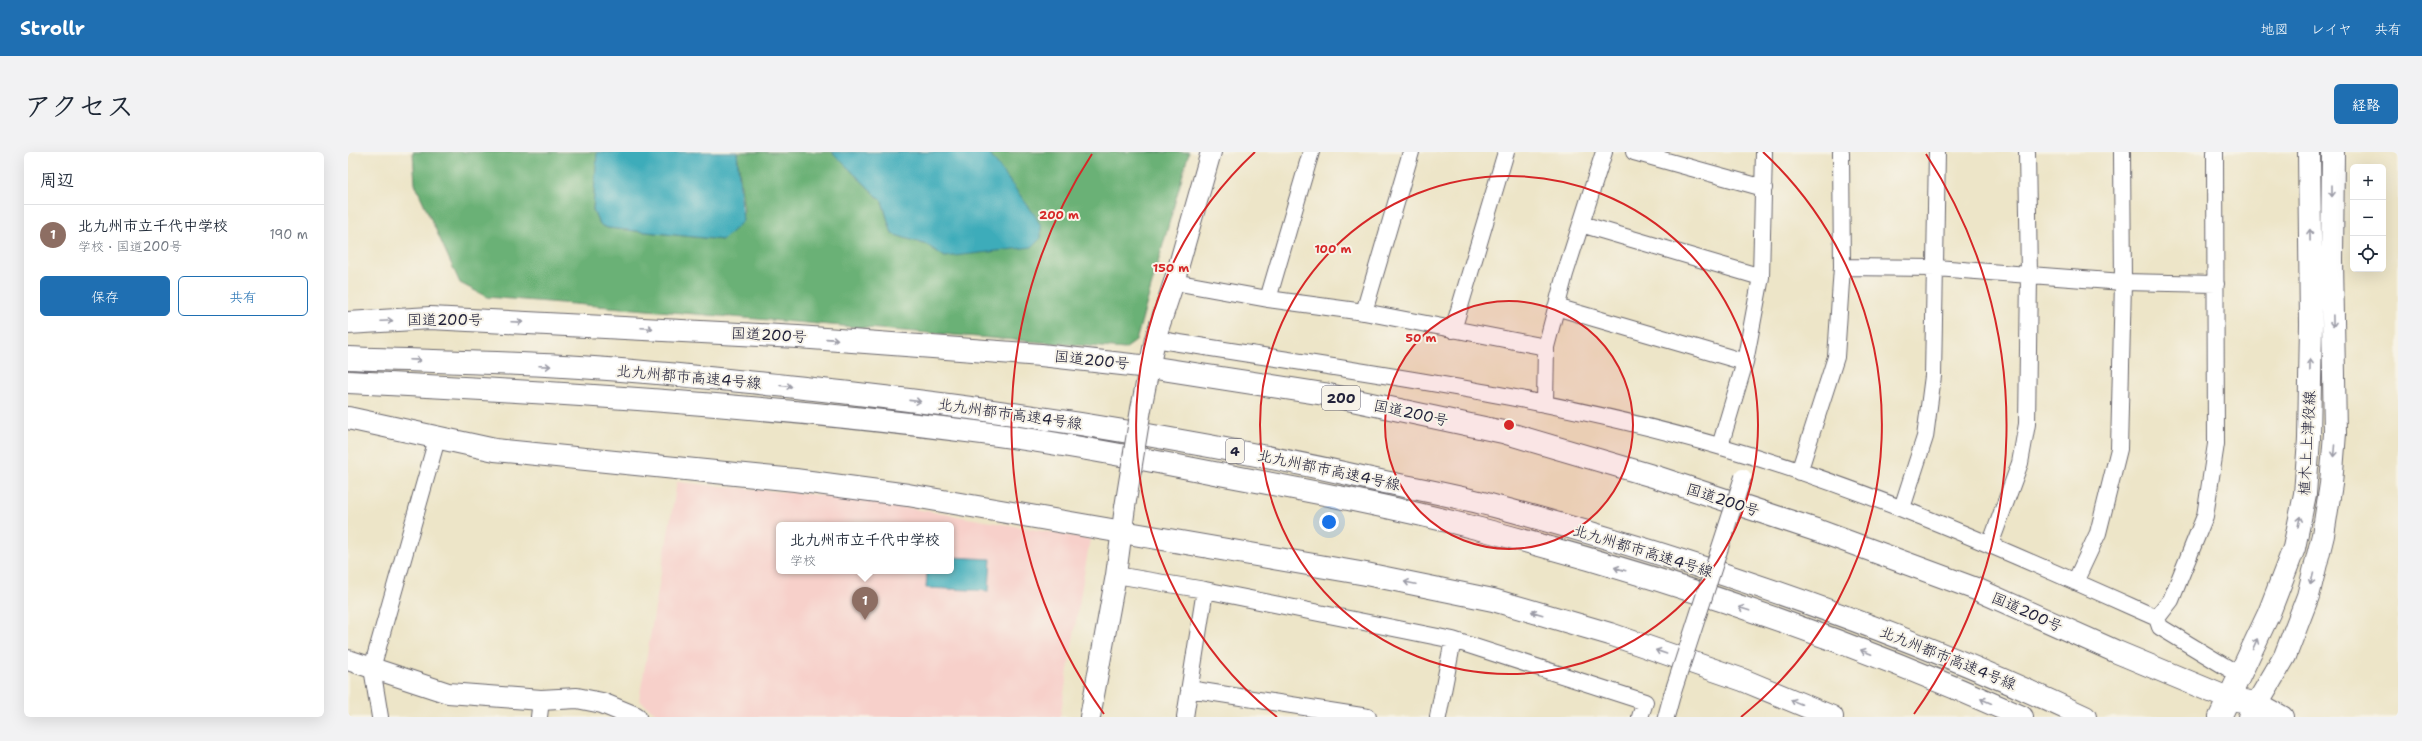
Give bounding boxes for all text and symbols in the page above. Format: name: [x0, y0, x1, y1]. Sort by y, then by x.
text: Strollr: [20, 16, 85, 41]
text: 地図: [2261, 20, 2289, 38]
text: レイヤ: [2311, 20, 2352, 38]
text: 共有: [2374, 20, 2402, 38]
button: 経路: [2334, 84, 2398, 124]
text: アクセス: [24, 87, 134, 125]
map controls: [2350, 164, 2386, 272]
button: +: [2350, 164, 2386, 200]
text: 周辺: [40, 169, 74, 191]
one-way arrow: [2328, 184, 2336, 197]
button: −: [2350, 200, 2386, 236]
text: 200 m: [1039, 207, 1079, 223]
text: 北九州市立千代中学校: [78, 216, 228, 236]
text: 1: [50, 226, 56, 243]
text: 190 m: [269, 226, 308, 243]
one-way arrow: [2306, 229, 2313, 242]
button: locate: [2350, 236, 2386, 272]
text: 学校 · 国道200号: [78, 238, 182, 255]
text: 100 m: [1315, 241, 1352, 257]
text: 150 m: [1153, 260, 1189, 276]
button: 保存: [40, 276, 170, 316]
button: 共有: [178, 276, 308, 316]
street label: 国道200号: [407, 310, 483, 330]
one-way arrow: [2329, 314, 2337, 327]
one-way arrow: [380, 317, 393, 324]
one-way arrow: [510, 318, 523, 325]
street label: 国道200号: [731, 323, 807, 347]
one-way arrow: [640, 325, 653, 332]
text: 50 m: [1406, 330, 1437, 346]
one-way arrow: [825, 336, 838, 343]
street label: 国道200号: [1053, 346, 1131, 374]
one-way arrow: [408, 357, 421, 364]
one-way arrow: [2306, 359, 2314, 372]
street label: 北九州都市高速4号線: [616, 361, 762, 393]
one-way arrow: [538, 362, 551, 369]
one-way arrow: [779, 382, 792, 390]
road number: 200: [1322, 386, 1360, 410]
street label: 植木上上津役線: [2294, 390, 2320, 496]
street label: 北九州都市高速4号線: [937, 394, 1083, 434]
street label: 国道200号: [1372, 395, 1450, 431]
one-way arrow: [908, 397, 921, 404]
centre of rings: [1502, 418, 1516, 432]
road number: 4: [1226, 439, 1244, 463]
one-way arrow: [2330, 444, 2337, 457]
street label: 北九州都市高速4号線: [1256, 445, 1402, 495]
street label: 国道200号: [1684, 479, 1762, 521]
your location: [1319, 512, 1339, 532]
one-way arrow: [2296, 516, 2304, 529]
street label: 北九州都市高速4号線: [1570, 520, 1716, 582]
popup: [776, 522, 954, 574]
text: 北九州市立千代中学校: [790, 530, 940, 550]
text: 学校: [790, 552, 816, 569]
one-way arrow: [1613, 565, 1626, 572]
one-way arrow: [2308, 572, 2316, 585]
one-way arrow: [1404, 578, 1417, 586]
pin: 1: [852, 587, 878, 620]
street label: 国道200号: [1988, 587, 2066, 637]
one-way arrow: [1738, 604, 1750, 612]
one-way arrow: [1530, 609, 1543, 616]
street label: 北九州都市高速4号線: [1877, 621, 2019, 695]
one-way arrow: [2252, 638, 2259, 650]
one-way arrow: [1655, 647, 1667, 655]
one-way arrow: [1861, 647, 1873, 655]
one-way arrow: [1981, 697, 1993, 704]
one-way arrow: [1790, 698, 1802, 705]

